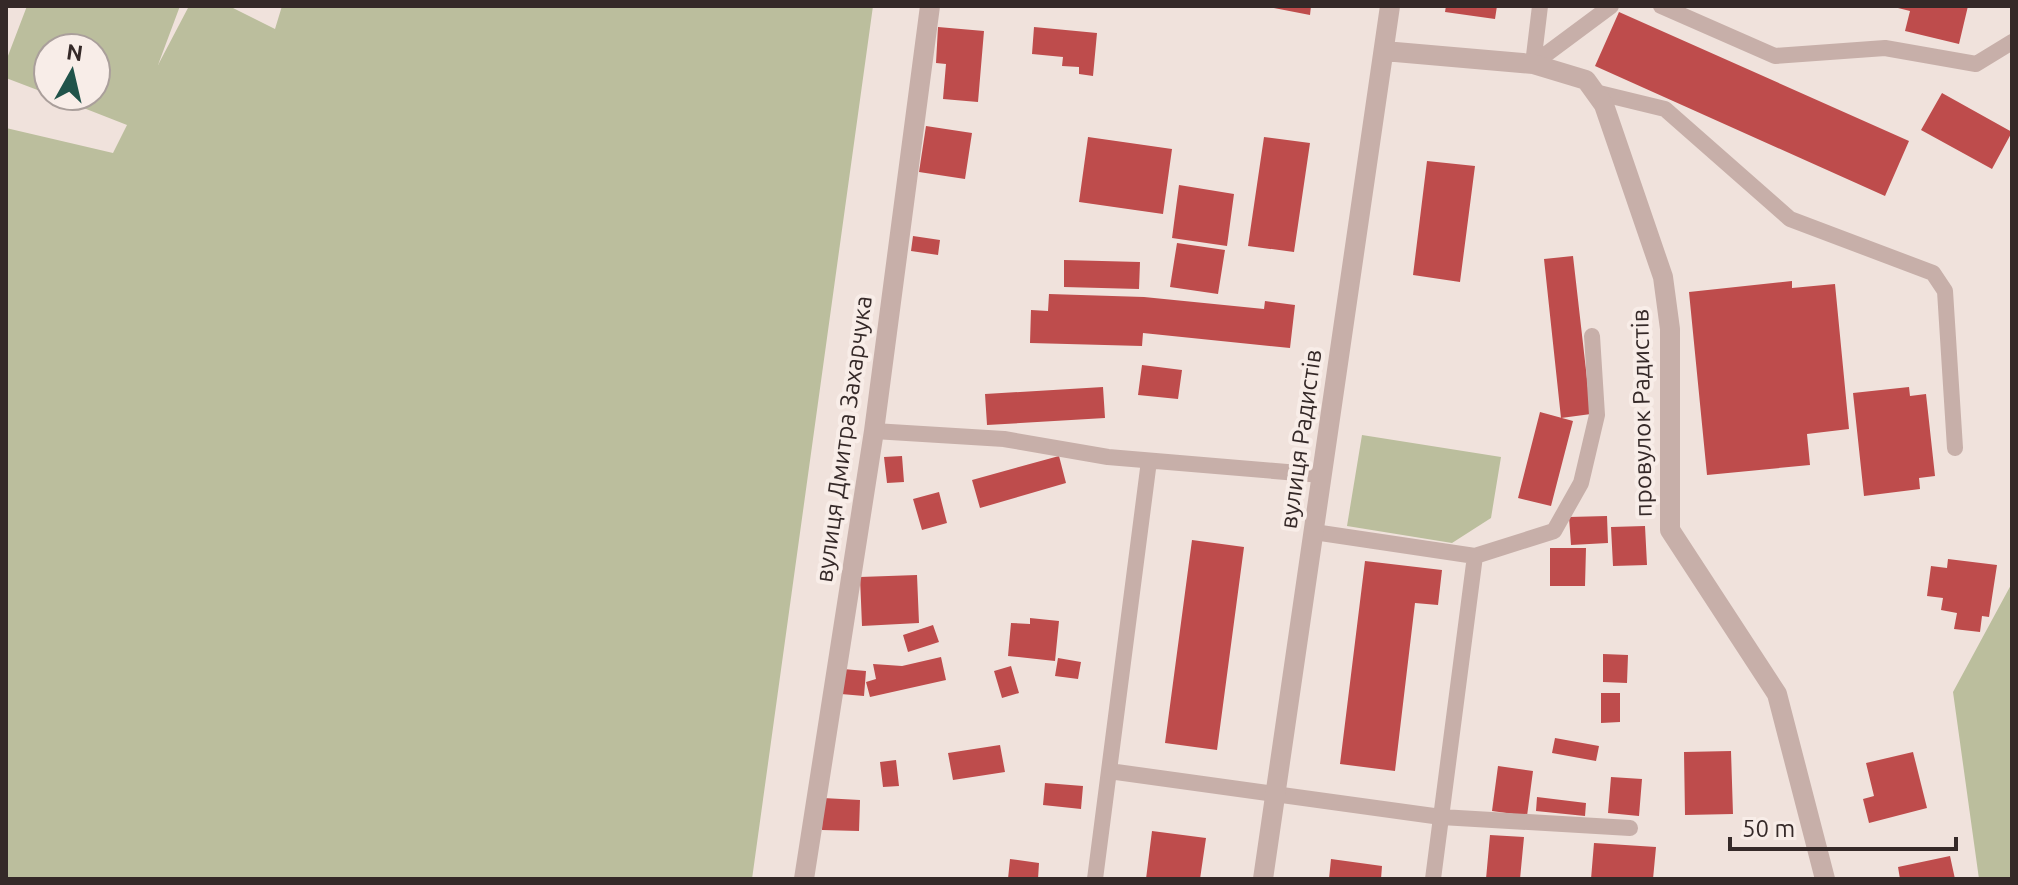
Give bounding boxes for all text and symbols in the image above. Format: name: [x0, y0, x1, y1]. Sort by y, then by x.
north arrow: [32, 32, 112, 112]
text: N: [65, 38, 85, 65]
street label: вулиця Дмитра Захарчука: [810, 294, 877, 584]
street label: провулок Радистів: [1626, 309, 1657, 517]
street label: вулиця Радистів: [1275, 347, 1326, 530]
scale bar: [1730, 801, 1956, 851]
text: 50 m: [1742, 815, 1795, 842]

